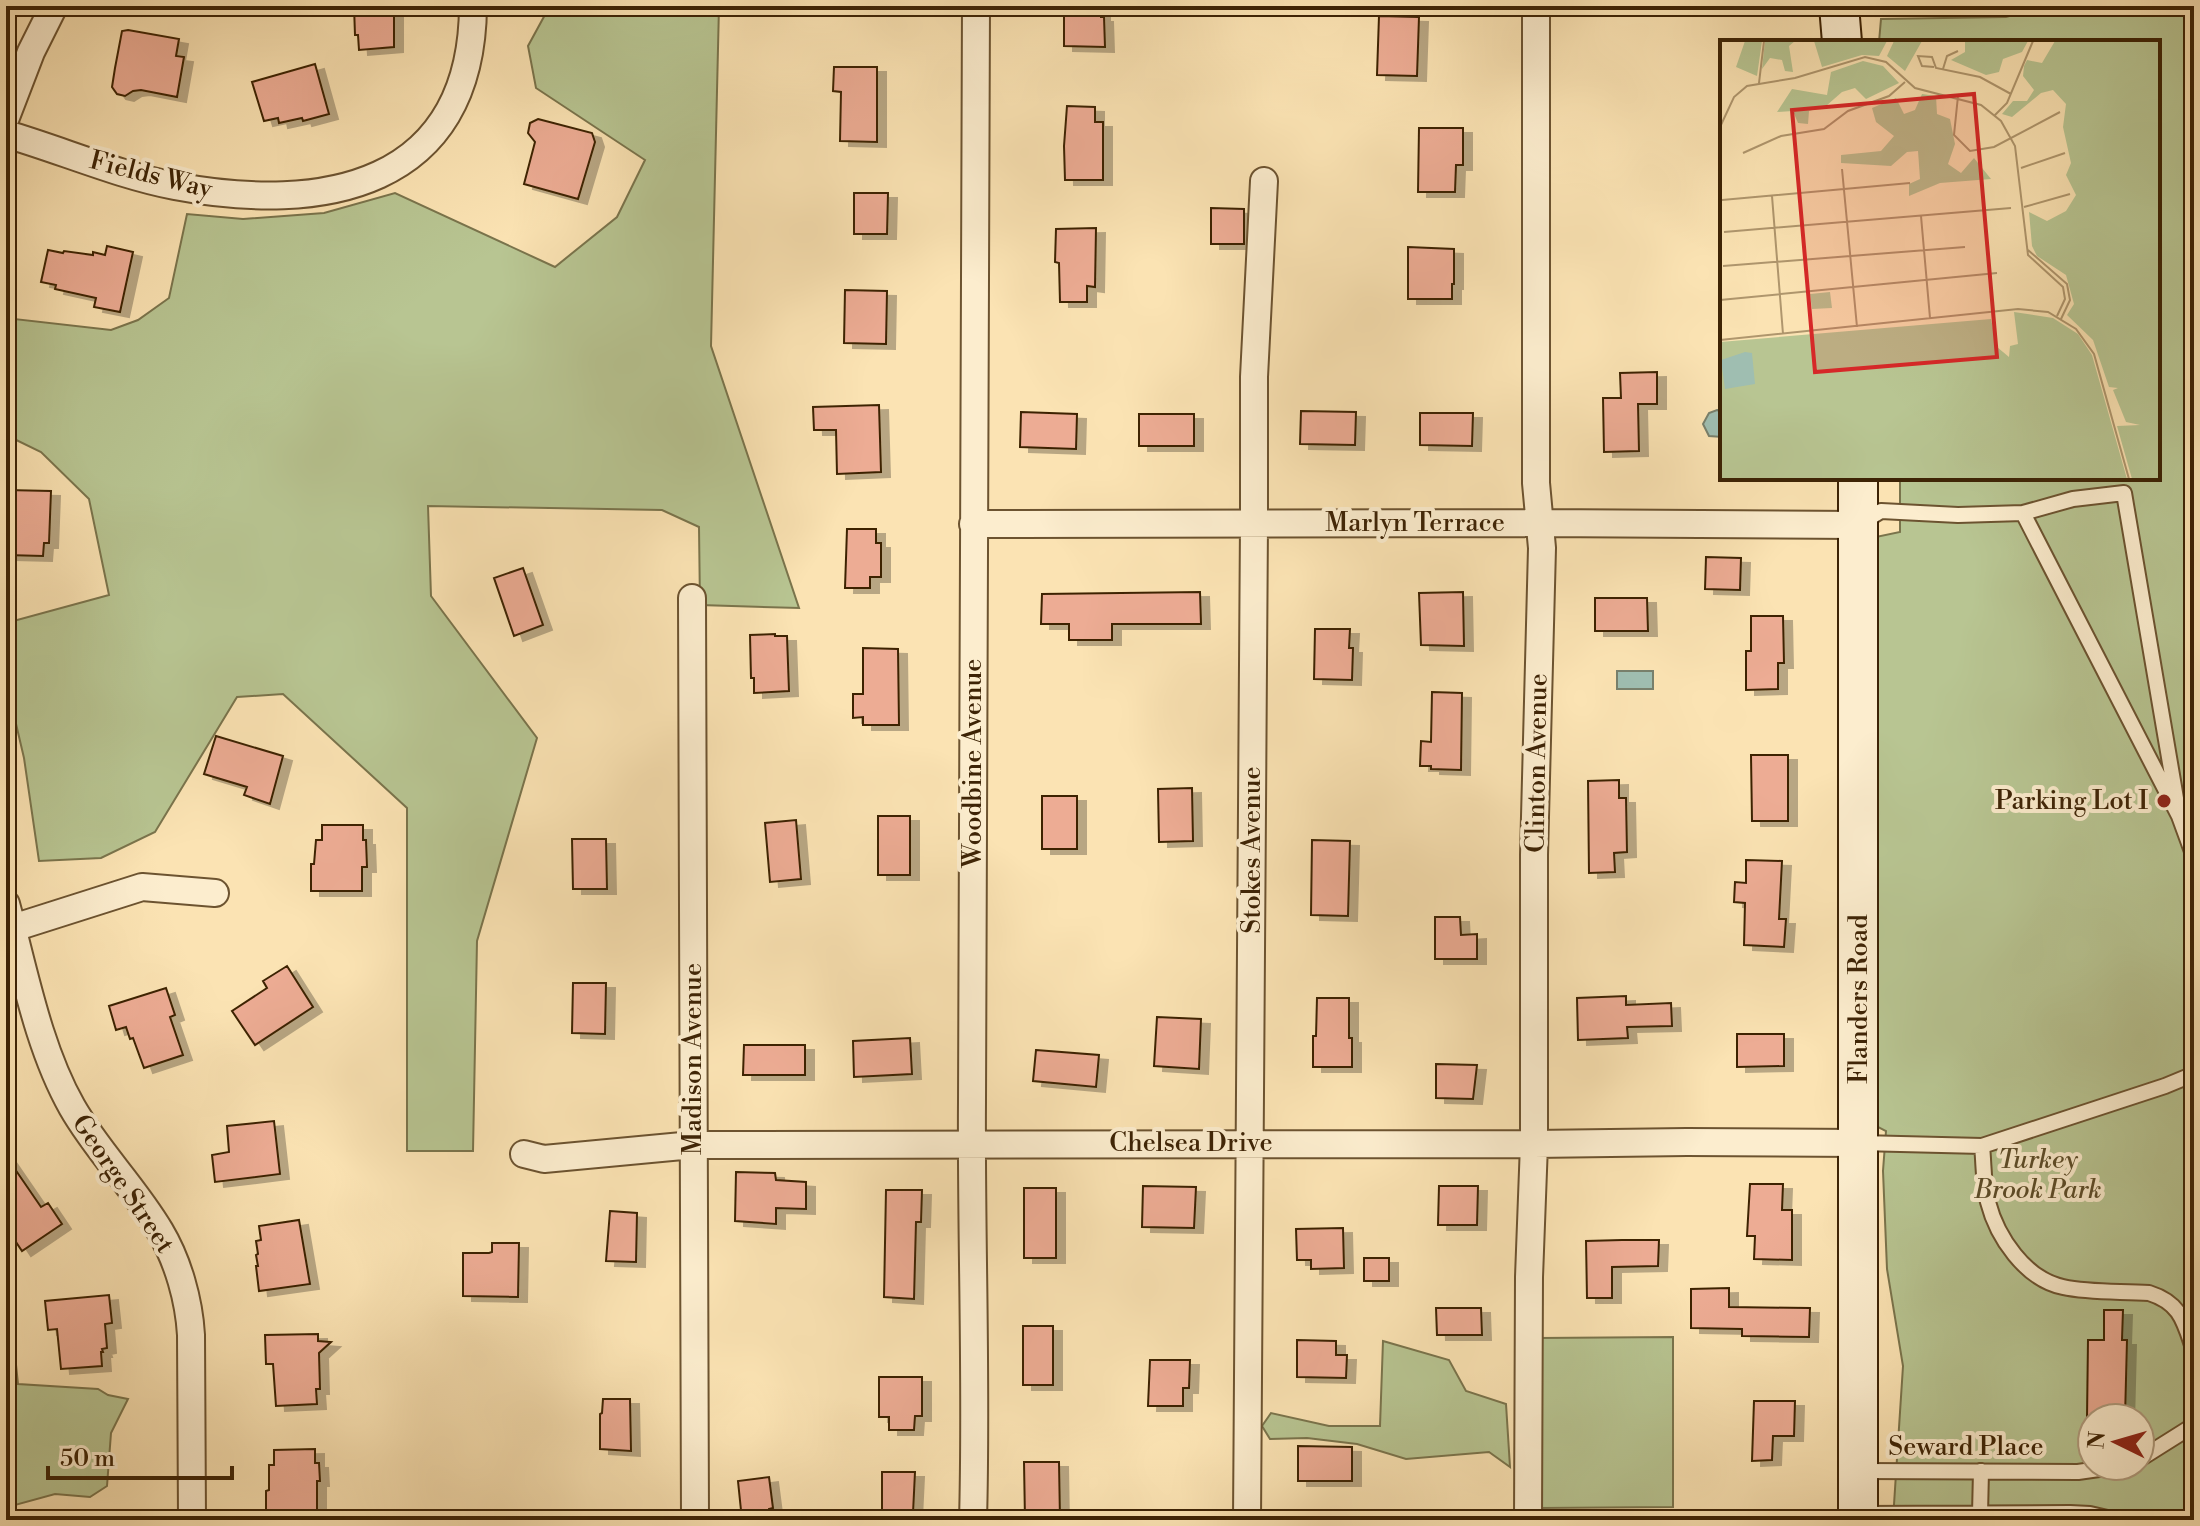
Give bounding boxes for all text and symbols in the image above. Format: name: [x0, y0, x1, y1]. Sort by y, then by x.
inset map: [1720, 40, 2160, 480]
street label: Fields Way: [86, 144, 216, 206]
street label: Marlyn Terrace: [1325, 507, 1505, 539]
street label: Woodbine Avenue: [957, 659, 989, 868]
street label: Clinton Avenue: [1519, 673, 1555, 853]
street label: Stokes Avenue: [1236, 766, 1268, 934]
place label: Parking Lot I: [1995, 785, 2148, 817]
marker: Parking Lot I: [2155, 792, 2173, 810]
street label: Flanders Road: [1843, 914, 1875, 1084]
street label: Madison Avenue: [677, 963, 709, 1155]
street label: George Street: [65, 1109, 181, 1259]
street label: Chelsea Drive: [1109, 1127, 1273, 1159]
park label: Turkey Brook Park: [1973, 1144, 2102, 1206]
north arrow: [2076, 1402, 2156, 1482]
scale bar: [48, 1430, 232, 1480]
text: N: [2083, 1430, 2112, 1450]
street label: Seward Place: [1888, 1431, 2044, 1463]
text: 50 m: [60, 1444, 115, 1474]

